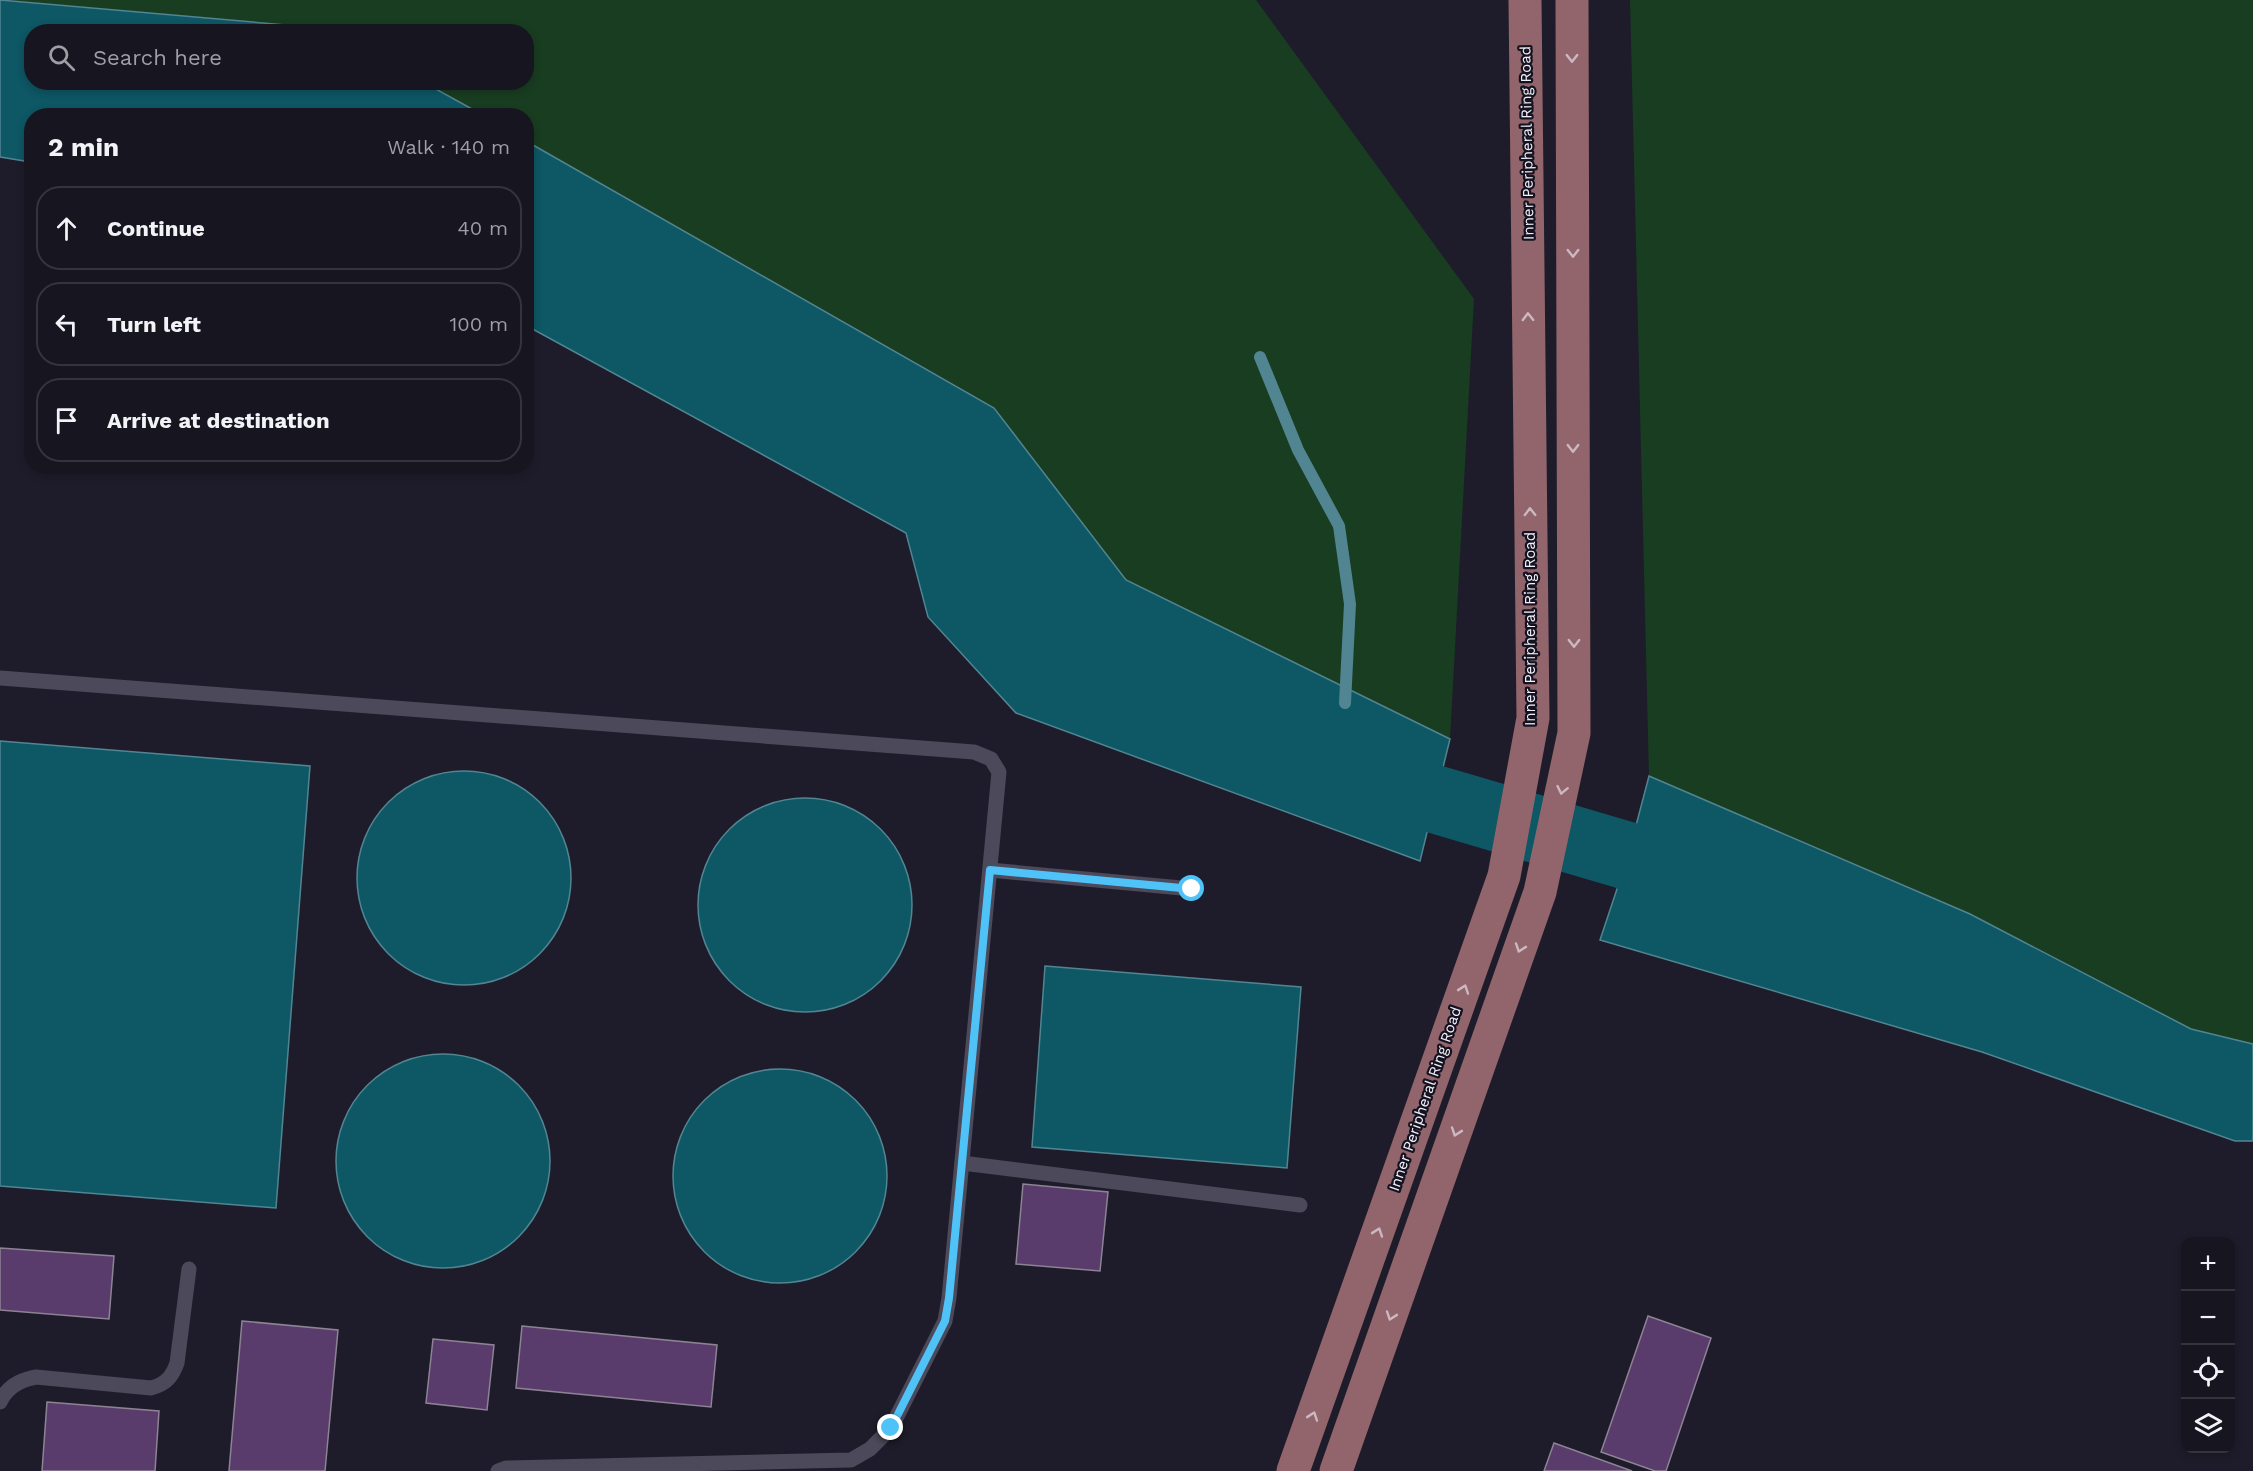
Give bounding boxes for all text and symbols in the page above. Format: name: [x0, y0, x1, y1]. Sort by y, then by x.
search box: [24, 24, 534, 90]
icon: search: [45, 41, 78, 74]
text: Search here: [93, 45, 222, 70]
street label: Inner Peripheral Ring Road: [1516, 46, 1538, 240]
one-way arrow: [1566, 54, 1578, 63]
text: 2 min: [48, 132, 119, 162]
text: Walk · 140 m: [387, 135, 510, 159]
icon: ahead: [50, 212, 83, 245]
text: Continue: [107, 216, 205, 241]
text: 40 m: [457, 216, 508, 240]
one-way arrow: [1567, 249, 1579, 258]
icon: left: [50, 308, 83, 341]
text: Turn left: [107, 312, 201, 337]
text: 100 m: [449, 312, 508, 336]
one-way arrow: [1522, 313, 1534, 322]
icon: arrive: [50, 404, 83, 437]
text: Arrive at destination: [107, 408, 330, 433]
one-way arrow: [1567, 444, 1579, 453]
one-way arrow: [1524, 508, 1537, 517]
street label: Inner Peripheral Ring Road: [1521, 532, 1539, 726]
one-way arrow: [1568, 639, 1580, 648]
one-way arrow: [1556, 785, 1569, 795]
route start: [1178, 875, 1204, 901]
one-way arrow: [1515, 942, 1528, 953]
one-way arrow: [1456, 984, 1469, 995]
street label: Inner Peripheral Ring Road: [1385, 1004, 1465, 1194]
one-way arrow: [1450, 1126, 1463, 1137]
one-way arrow: [1370, 1227, 1383, 1238]
map controls: [2181, 1237, 2235, 1453]
button: +: [2181, 1237, 2235, 1291]
button: −: [2181, 1291, 2235, 1345]
one-way arrow: [1385, 1310, 1398, 1320]
button: locate: [2181, 1345, 2235, 1399]
button: layers: [2181, 1399, 2235, 1453]
one-way arrow: [1305, 1411, 1318, 1422]
route end: [877, 1414, 903, 1440]

